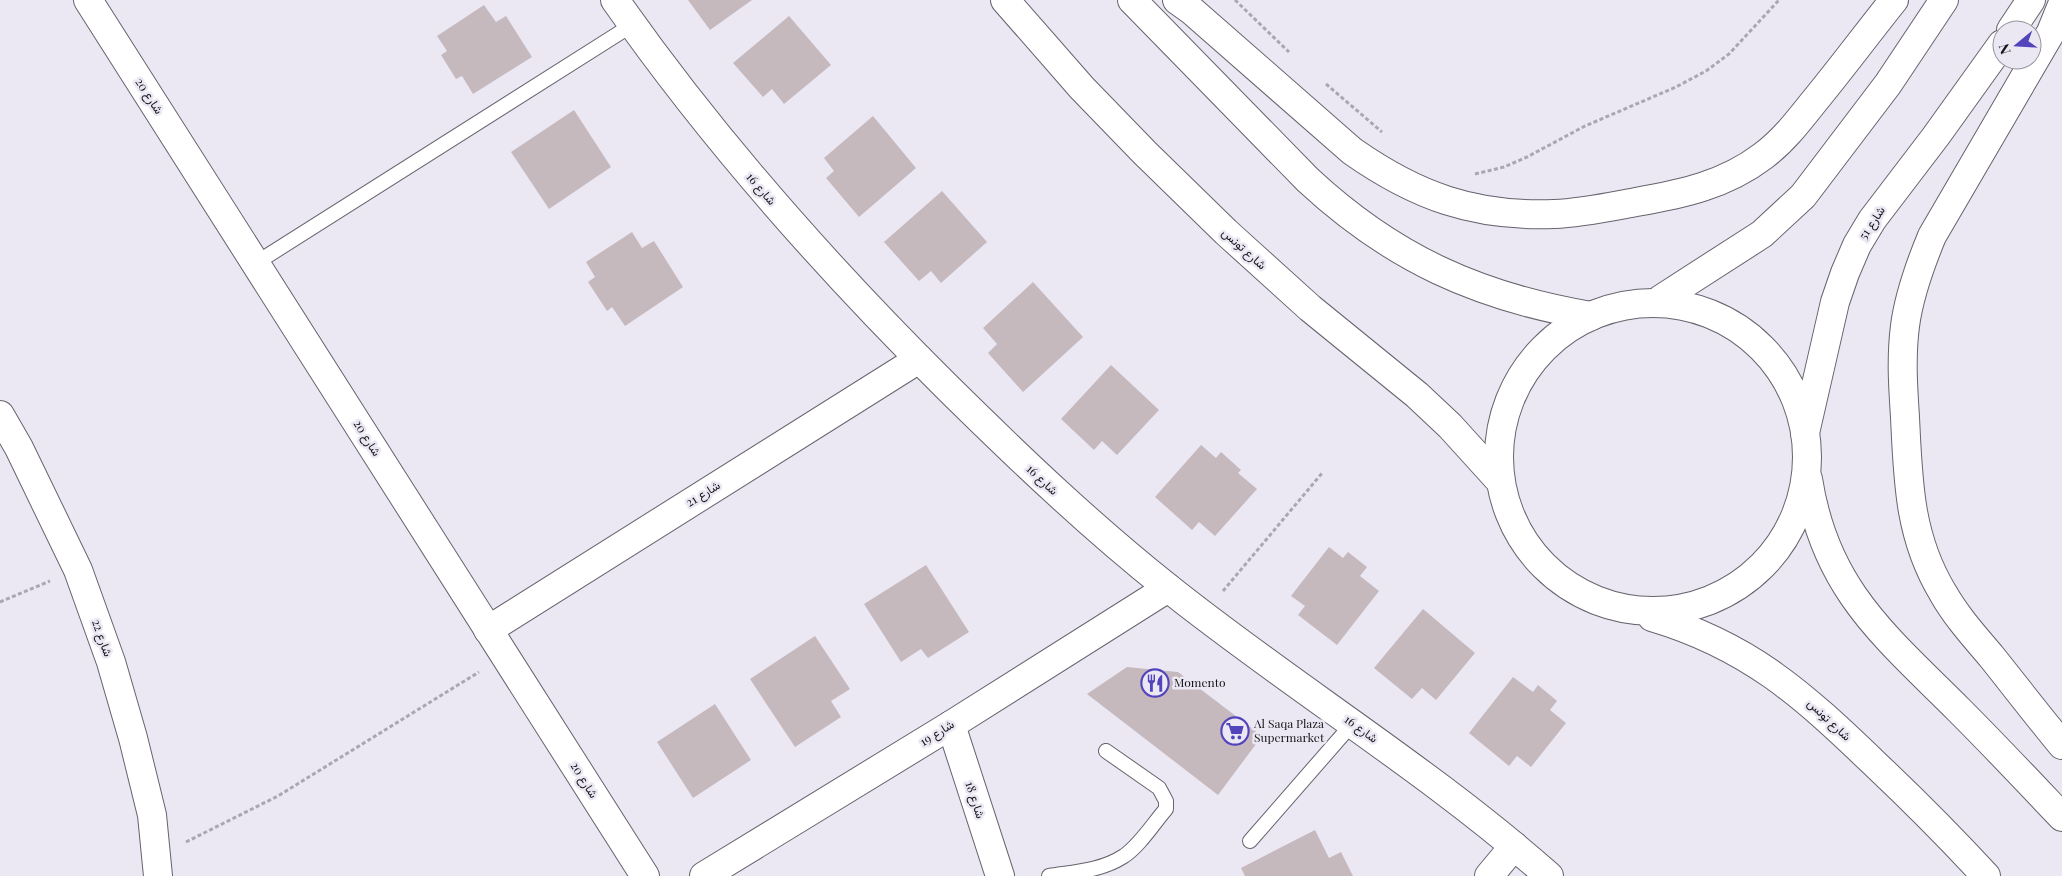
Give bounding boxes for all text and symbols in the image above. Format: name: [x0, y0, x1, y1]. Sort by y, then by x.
north arrow: [1992, 20, 2042, 70]
text: N: [1994, 41, 2015, 57]
street label: شارع 20: [131, 74, 167, 118]
street label: شارع 16: [742, 169, 780, 209]
street label: شارع 51: [1854, 203, 1890, 243]
street label: شارع تونس: [1218, 224, 1270, 274]
street label: شارع 20: [349, 416, 385, 460]
street label: شارع 16: [1022, 461, 1062, 499]
street label: شارع 21: [682, 476, 724, 512]
street label: شارع 22: [87, 617, 117, 659]
restaurant icon: Momento: [1140, 668, 1170, 698]
place label: Momento: [1174, 674, 1226, 690]
street label: شارع تونس: [1803, 695, 1855, 745]
street label: شارع 16: [1340, 711, 1382, 747]
street label: شارع 19: [916, 715, 958, 751]
place label: Al Saqa Plaza Supermarket: [1253, 715, 1325, 745]
supermarket icon: Al Saqa Plaza Supermarket: [1220, 716, 1250, 746]
street label: شارع 20: [566, 758, 602, 802]
street label: شارع 18: [961, 779, 989, 821]

